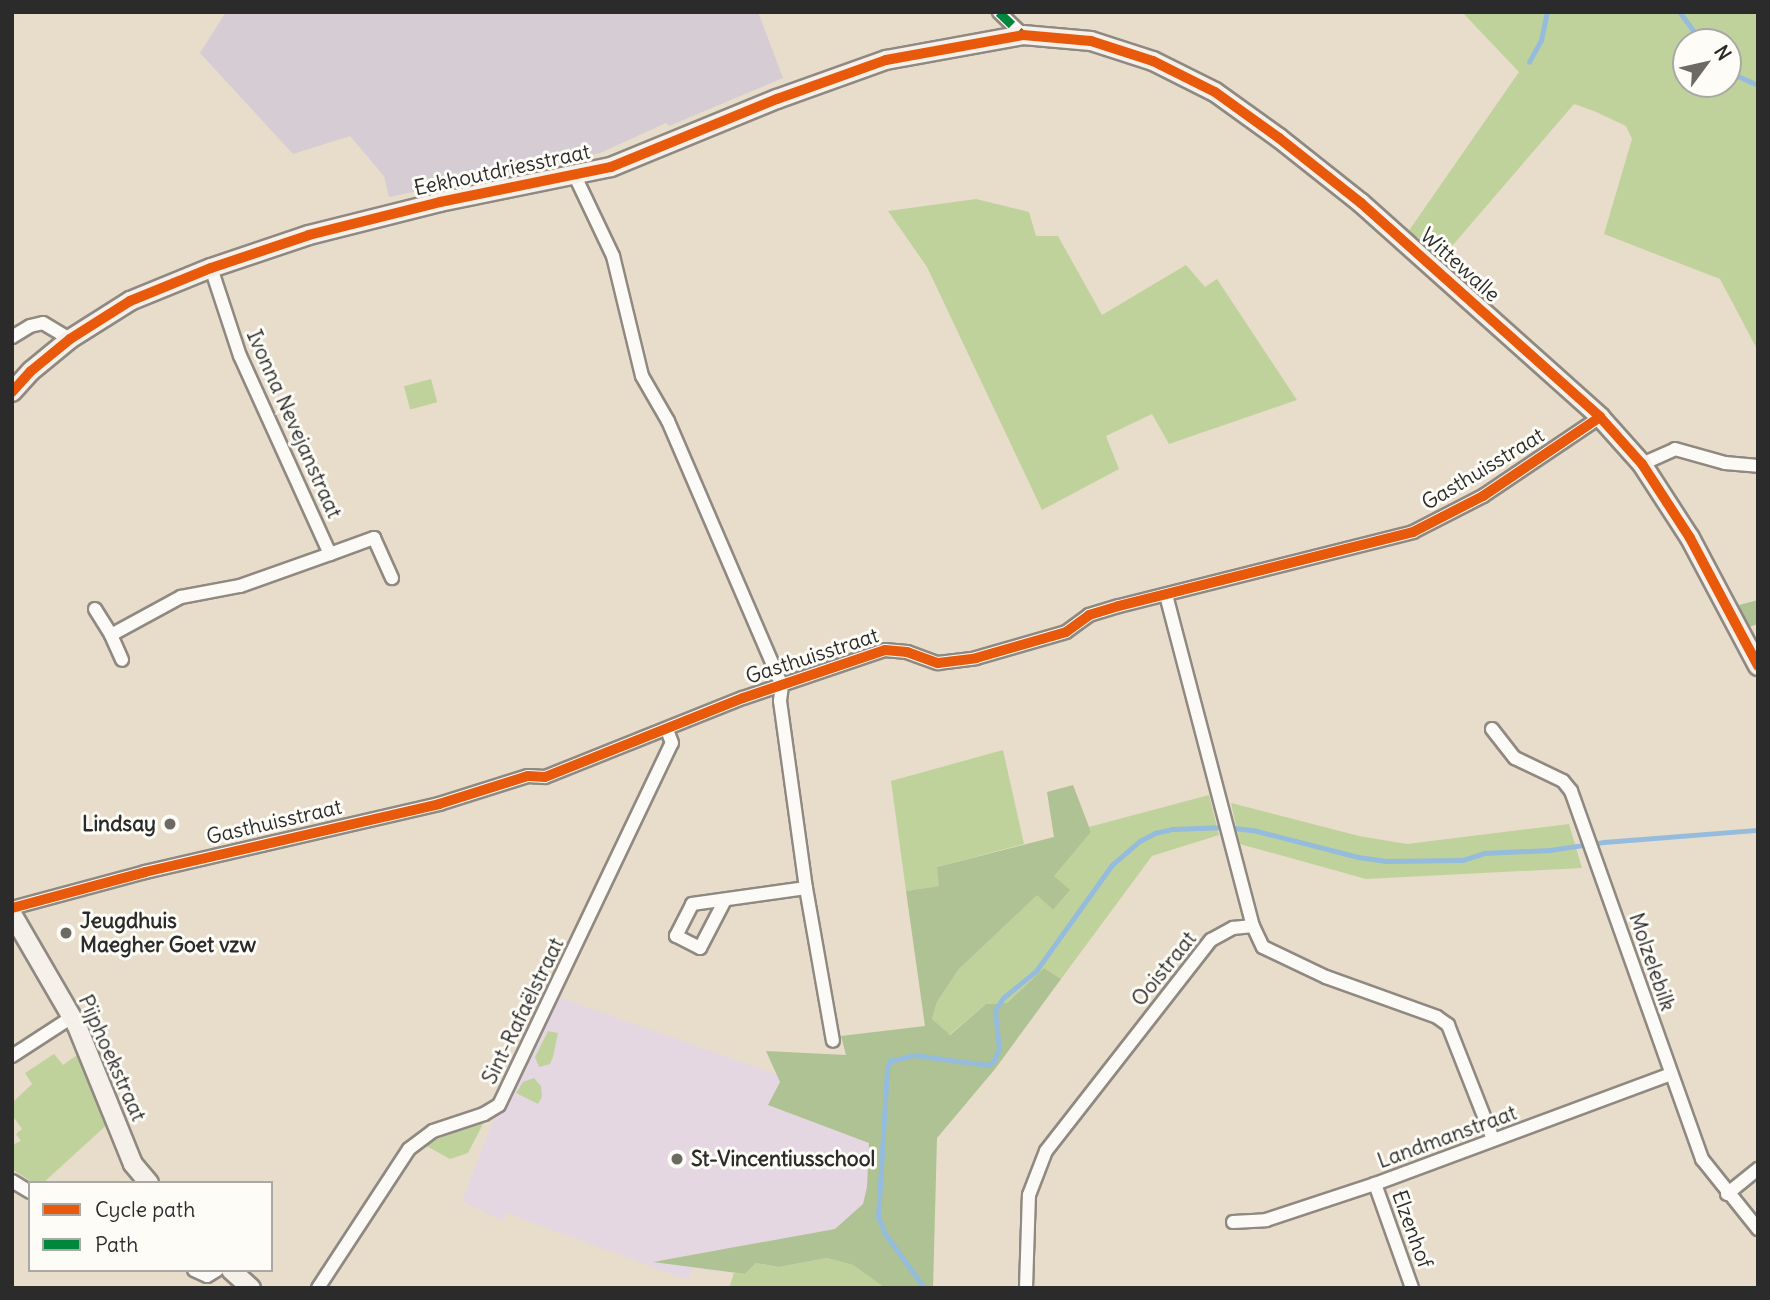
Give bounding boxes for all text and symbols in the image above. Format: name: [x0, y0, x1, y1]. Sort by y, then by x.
north arrow: [1672, 28, 1742, 98]
text: N: [1709, 41, 1737, 65]
street label: Eekhoutdriesstraat: [412, 139, 592, 201]
street label: Wittewalle: [1415, 223, 1505, 307]
street label: Ivonna Nevejanstraat: [241, 326, 347, 522]
street label: Gasthuisstraat: [1417, 423, 1549, 515]
street label: Gasthuisstraat: [742, 623, 882, 689]
street label: Gasthuisstraat: [204, 794, 344, 850]
place label: Lindsay: [82, 811, 156, 837]
marker: Lindsay: [162, 816, 178, 832]
place label: Jeugdhuis Maegher Goet vzw: [80, 908, 256, 958]
street label: Molzelebilk: [1623, 910, 1681, 1014]
marker: Jeugdhuis Maegher Goet vzw: [58, 925, 74, 941]
street label: Ooistraat: [1126, 927, 1202, 1011]
street label: Sint-Rafaëlstraat: [477, 934, 569, 1088]
street label: Pijphoekstraat: [73, 991, 151, 1125]
street label: Landmanstraat: [1374, 1100, 1520, 1174]
place label: St-Vincentiusschool: [691, 1146, 875, 1172]
marker: St-Vincentiusschool: [669, 1151, 685, 1167]
legend: [28, 1181, 273, 1272]
street label: Elzenhof: [1386, 1187, 1438, 1271]
text: Cycle path: [95, 1196, 195, 1223]
text: Path: [95, 1231, 138, 1258]

